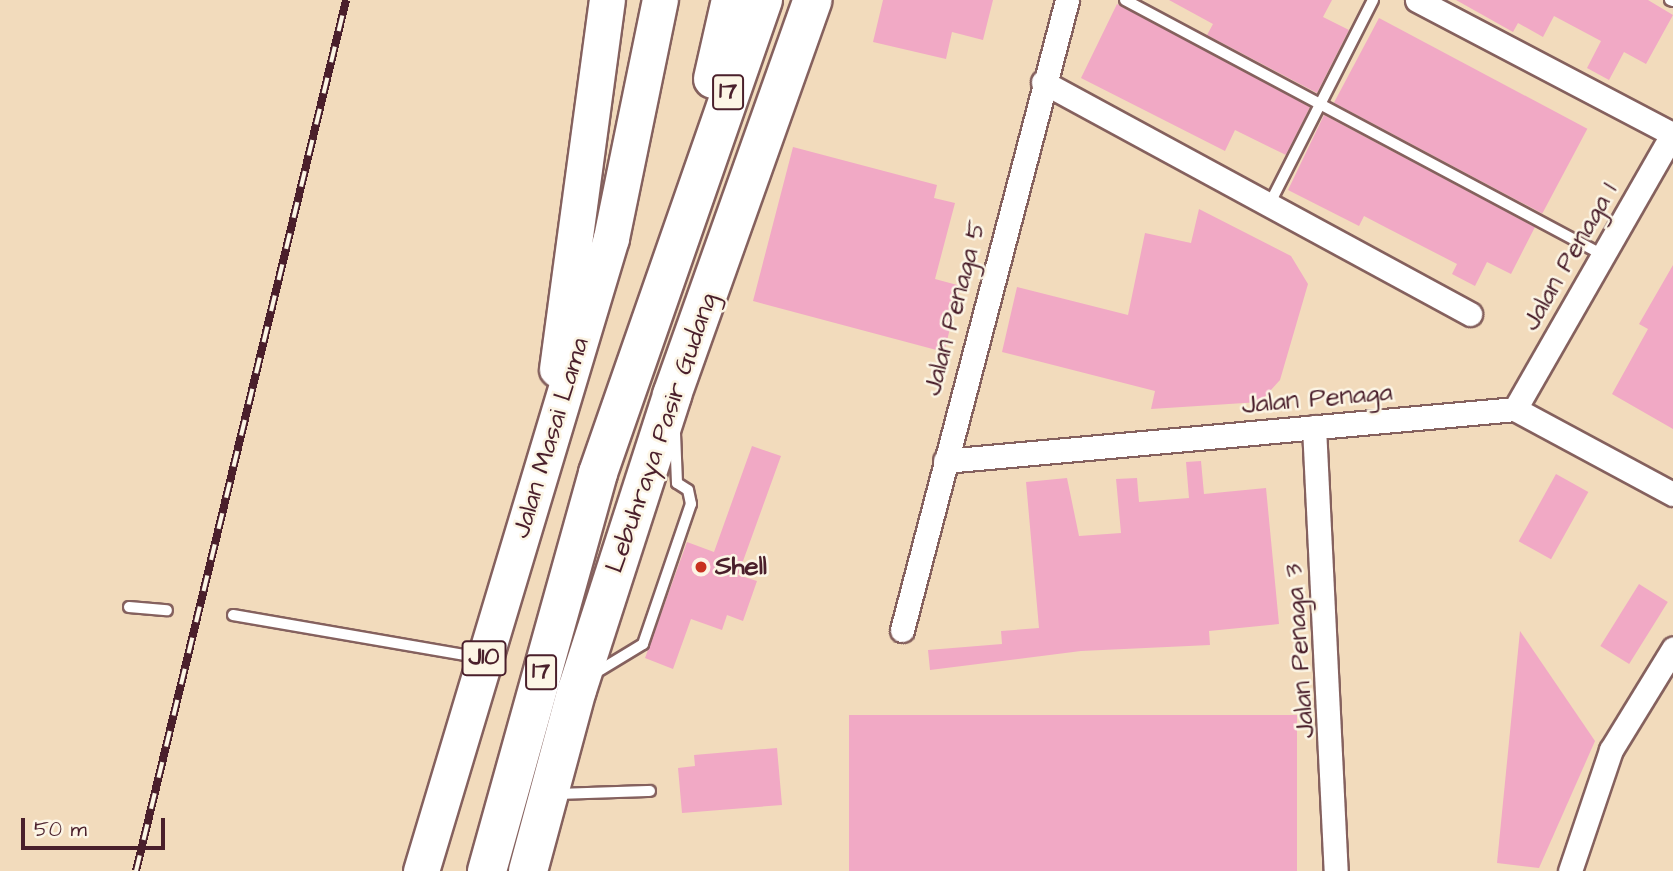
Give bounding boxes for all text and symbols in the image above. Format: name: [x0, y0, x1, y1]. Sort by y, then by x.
road number: 17: [710, 72, 746, 112]
street label: Jalan Penaga 1: [1515, 178, 1625, 336]
street label: Jalan Penaga 5: [917, 217, 993, 399]
street label: Lebuhraya Pasir Gudang: [599, 289, 725, 577]
street label: Jalan Masai Lama: [506, 334, 596, 542]
street label: Jalan Penaga: [1240, 377, 1394, 421]
place label: Shell: [715, 551, 767, 583]
marker: Shell: [693, 559, 709, 575]
street label: Jalan Penaga 3: [1278, 563, 1322, 739]
road number: J10: [461, 638, 507, 678]
road number: 17: [524, 652, 558, 692]
scale bar: [24, 804, 168, 848]
text: 50 m: [34, 815, 87, 844]

